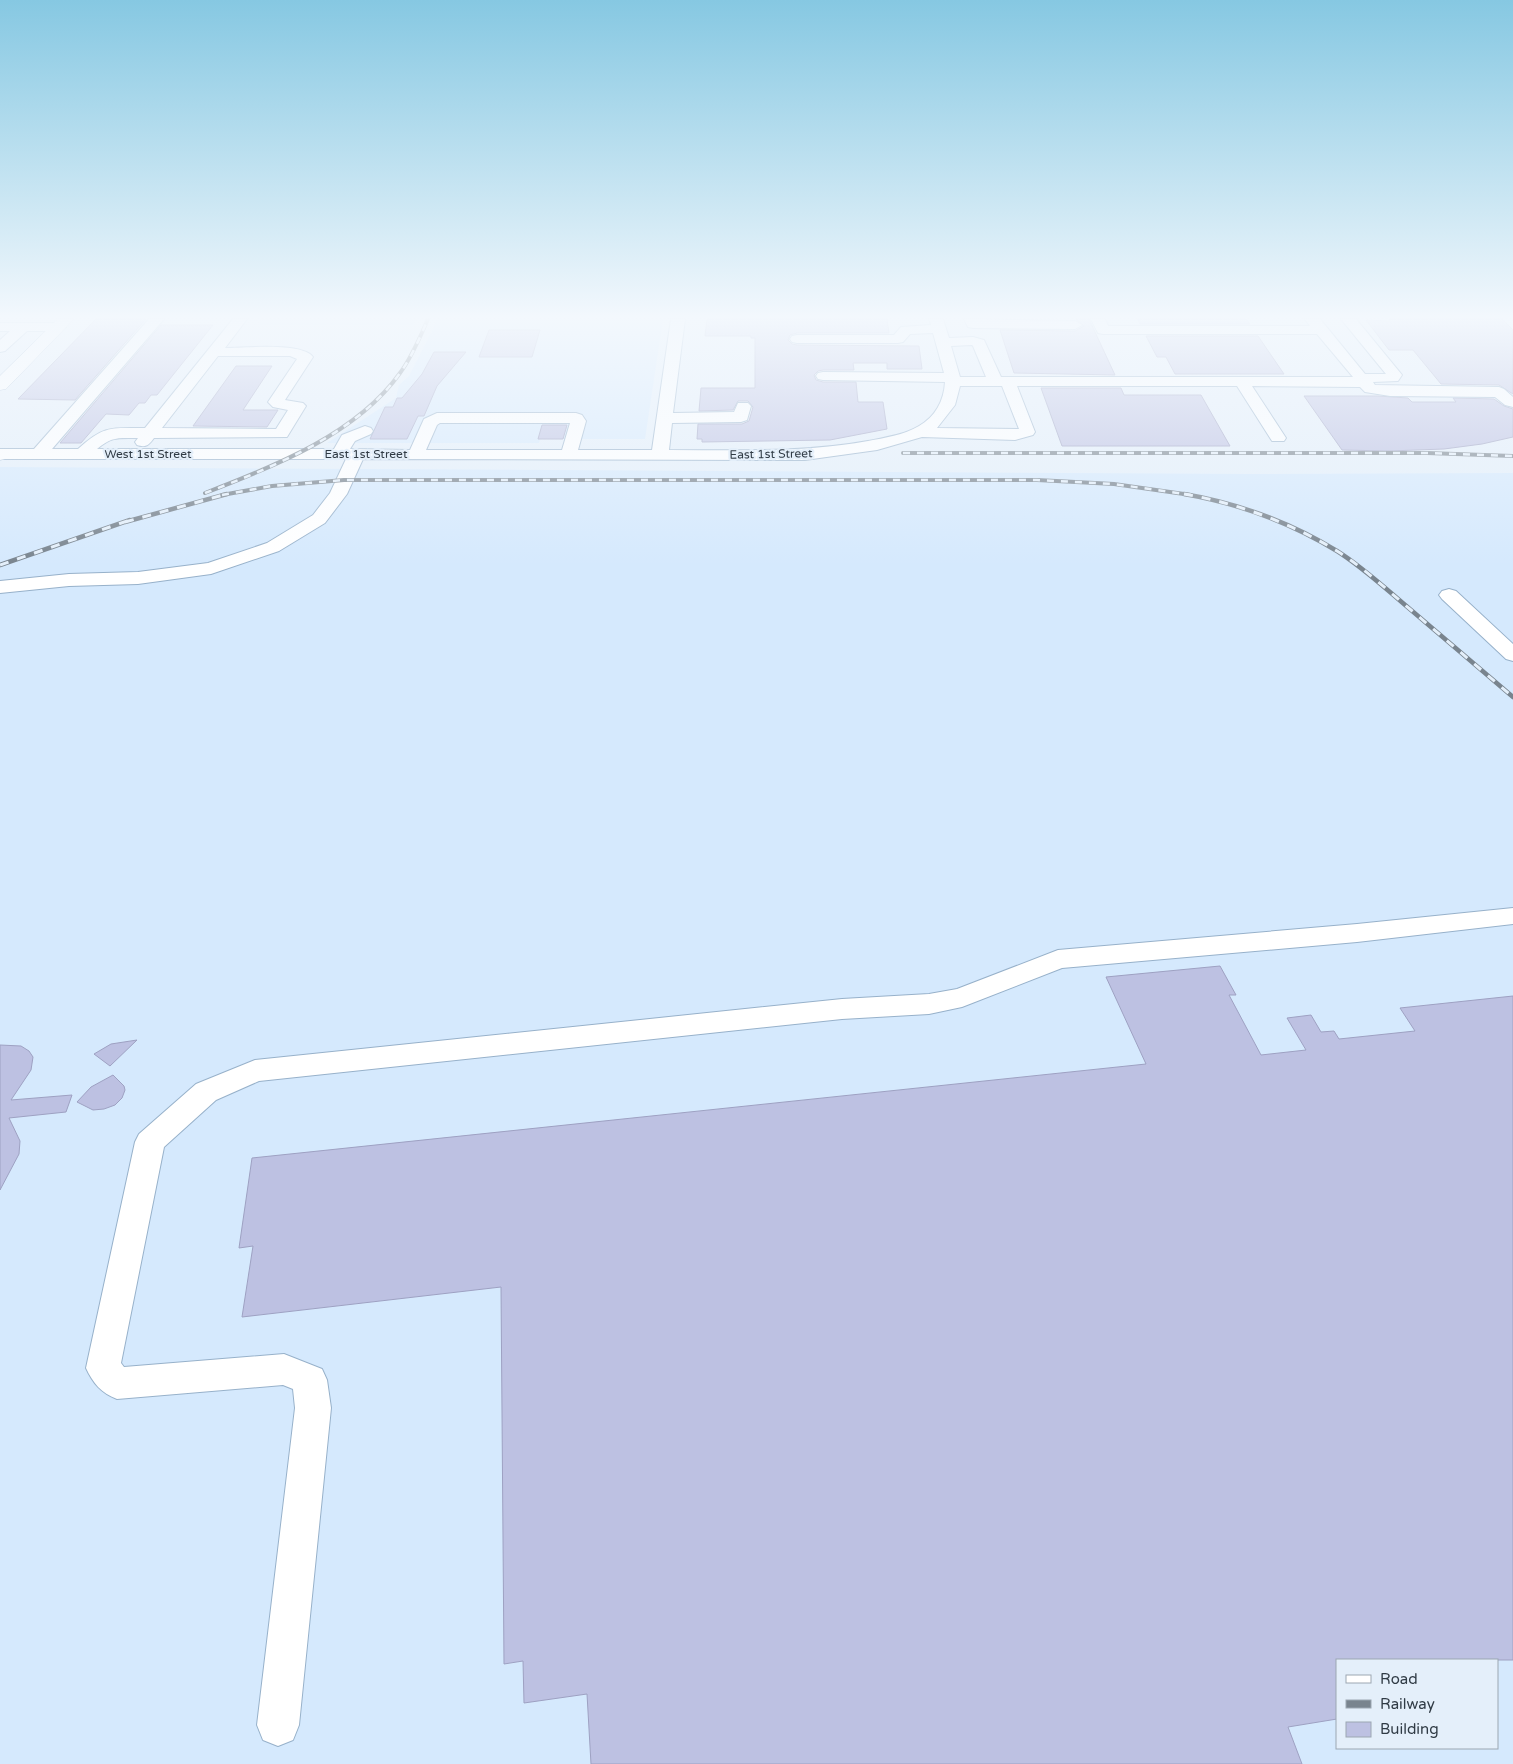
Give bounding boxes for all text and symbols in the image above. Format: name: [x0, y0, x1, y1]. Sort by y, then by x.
street label: East 1st Street: [729, 446, 813, 462]
street label: West 1st Street: [104, 447, 192, 461]
street label: East 1st Street: [325, 447, 408, 461]
legend: [1336, 1659, 1498, 1749]
text: Road: [1380, 1670, 1418, 1688]
text: Railway: [1380, 1695, 1435, 1713]
text: Building: [1380, 1720, 1439, 1738]

